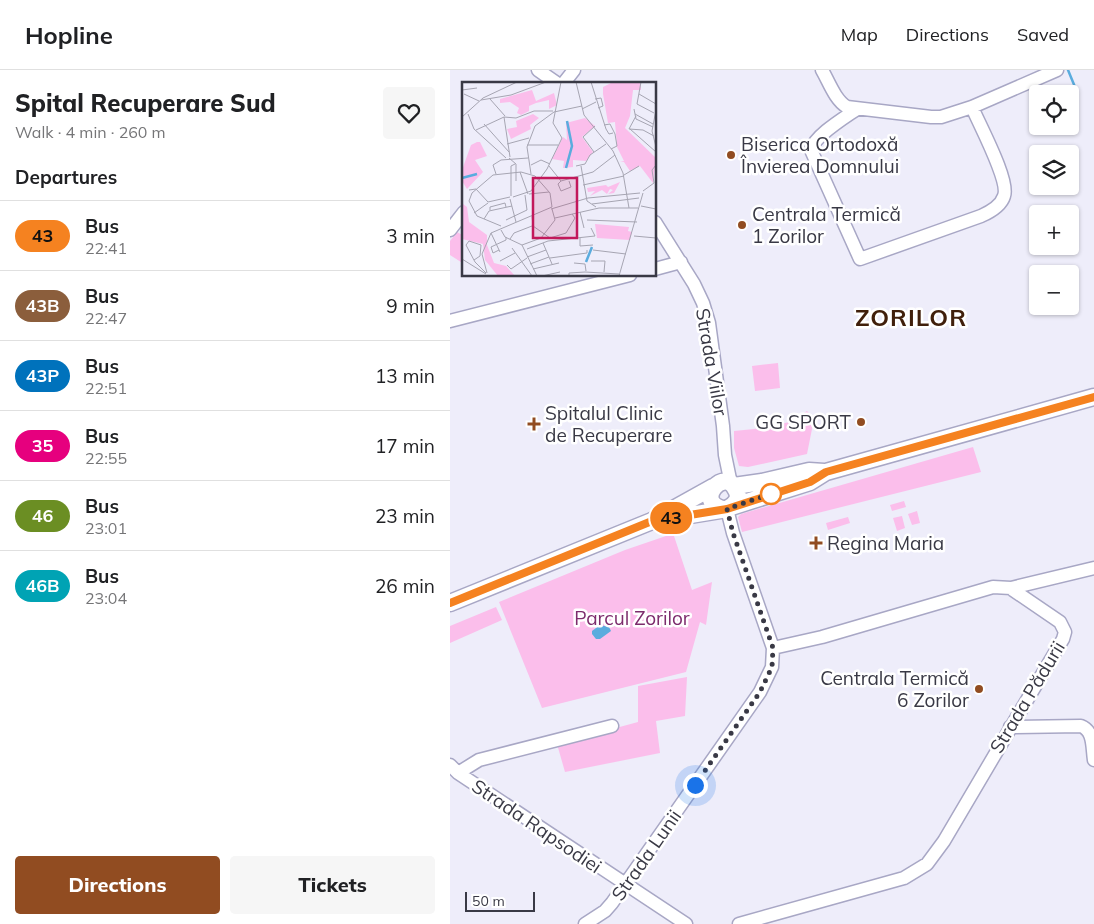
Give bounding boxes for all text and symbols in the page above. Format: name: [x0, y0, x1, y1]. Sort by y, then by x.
text: Hopline: [25, 20, 113, 50]
text: Map: [841, 23, 878, 46]
text: Directions: [906, 23, 989, 46]
text: Saved: [1017, 23, 1069, 46]
inset map: [462, 82, 656, 276]
map controls: [1029, 85, 1079, 315]
button: locate: [1029, 85, 1079, 135]
button: heart: [383, 87, 435, 139]
text: Spital Recuperare Sud: [15, 88, 276, 118]
text: Walk · 4 min · 260 m: [15, 122, 166, 142]
place label: Biserica Ortodoxă Învierea Domnului: [740, 132, 899, 178]
button: layers: [1029, 145, 1079, 195]
marker: Biserica Ortodoxă Învierea Domnului: [725, 149, 737, 161]
text: Departures: [15, 165, 117, 189]
place label: Centrala Termică 1 Zorilor: [752, 202, 901, 248]
button: +: [1029, 205, 1079, 255]
text: Bus: [85, 214, 119, 238]
marker: Centrala Termică 1 Zorilor: [736, 219, 748, 231]
text: 43: [32, 224, 53, 247]
text: 3 min: [386, 224, 435, 248]
text: 22:41: [85, 238, 127, 258]
button: −: [1029, 265, 1079, 315]
text: Bus: [85, 284, 119, 308]
text: 43B: [25, 294, 60, 317]
text: 9 min: [386, 294, 435, 318]
district label: ZORILOR: [855, 302, 967, 332]
street label: Strada Viilor: [691, 306, 733, 418]
text: 22:47: [85, 308, 127, 328]
text: Bus: [85, 354, 119, 378]
text: 43P: [26, 364, 59, 387]
text: 13 min: [375, 364, 435, 388]
text: 22:51: [85, 378, 127, 398]
place label: Spitalul Clinic de Recuperare: [545, 401, 672, 447]
place label: GG SPORT: [755, 410, 852, 434]
marker: GG SPORT: [855, 416, 867, 428]
marker: Spitalul Clinic de Recuperare: [527, 417, 541, 431]
text: Bus: [85, 424, 119, 448]
text: 35: [32, 434, 53, 457]
text: 17 min: [375, 434, 435, 458]
text: 22:55: [85, 448, 127, 468]
unlabelled marker: [760, 483, 782, 505]
text: Bus: [85, 494, 119, 518]
line badge: 43: [648, 502, 694, 534]
text: 46: [32, 504, 53, 527]
text: 23 min: [375, 504, 435, 528]
text: 43: [660, 506, 682, 529]
text: 23:01: [85, 518, 127, 538]
place label: Regina Maria: [827, 531, 944, 555]
marker: Regina Maria: [809, 536, 823, 550]
text: Bus: [85, 564, 119, 588]
text: 46B: [25, 574, 60, 597]
text: 26 min: [375, 574, 435, 598]
text: 23:04: [85, 588, 127, 608]
park label: Parcul Zorilor: [574, 606, 690, 630]
street label: Strada Pădurii: [984, 637, 1070, 757]
place label: Centrala Termică 6 Zorilor: [820, 666, 969, 712]
marker: Centrala Termică 6 Zorilor: [973, 683, 985, 695]
your location: [683, 773, 708, 798]
street label: Strada Rapsodiei: [468, 774, 606, 878]
street label: Strada Lunii: [606, 805, 686, 905]
button: Directions: [15, 856, 220, 914]
button: Tickets: [230, 856, 435, 914]
scale bar: [465, 889, 535, 912]
text: 50 m: [472, 892, 505, 910]

